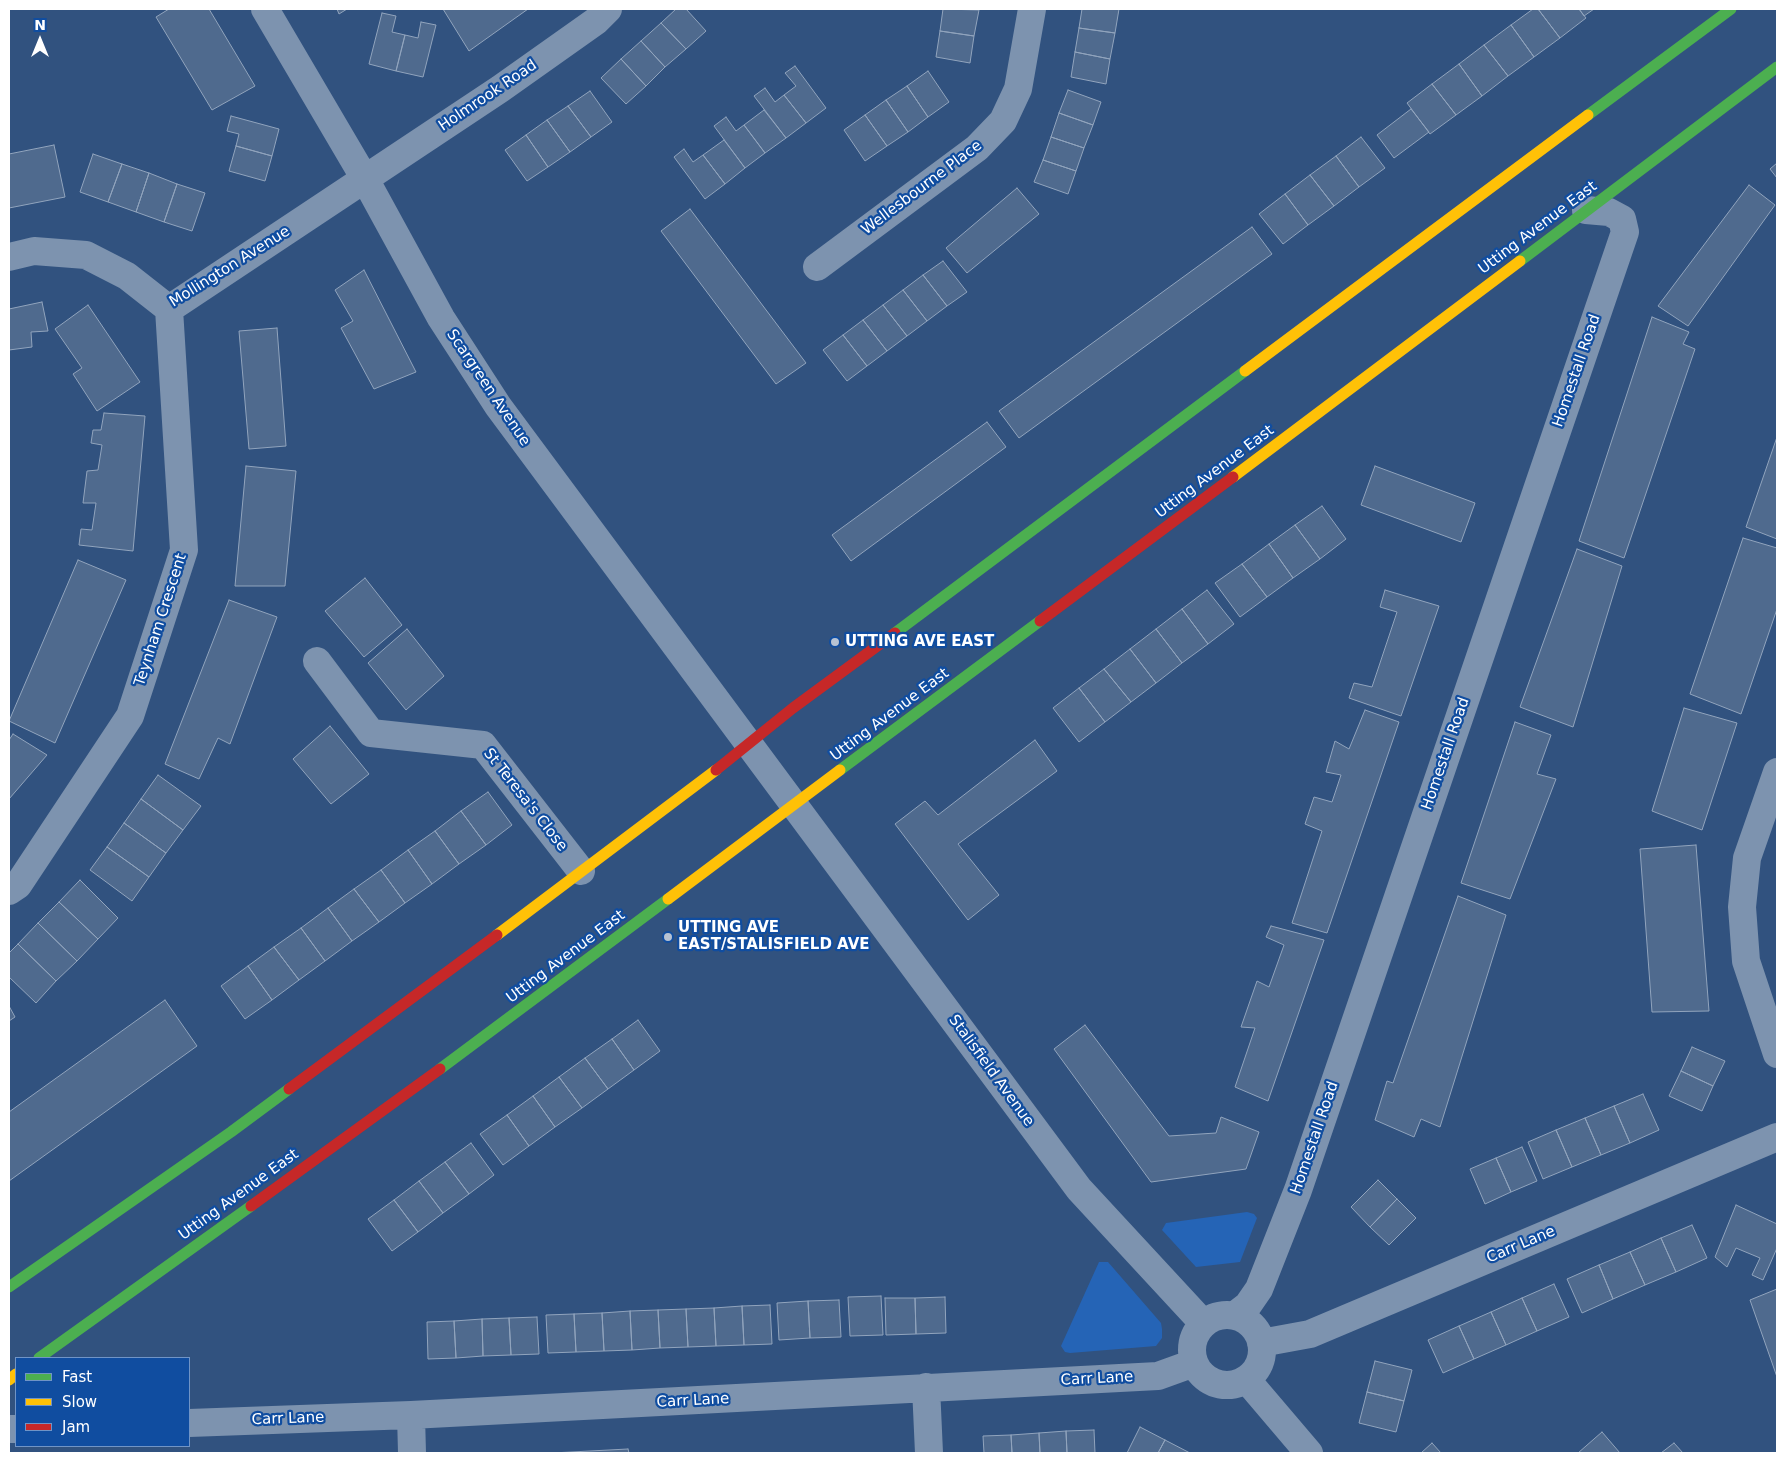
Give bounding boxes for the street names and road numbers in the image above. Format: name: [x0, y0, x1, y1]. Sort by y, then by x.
street label: Holmrook Road: [435, 57, 541, 135]
street label: Wellesbourne Place: [858, 137, 986, 239]
street label: Utting Avenue East: [1475, 178, 1601, 278]
street label: Mollington Avenue: [166, 223, 294, 311]
street label: Homestall Road: [1549, 312, 1605, 430]
street label: Scargreen Avenue: [442, 326, 534, 450]
street label: Utting Avenue East: [1152, 422, 1278, 522]
street label: Teynham Crescent: [131, 551, 191, 689]
street label: Utting Avenue East: [827, 665, 953, 765]
street label: Homestall Road: [1418, 695, 1474, 813]
street label: St Teresa's Close: [479, 745, 571, 855]
street label: Utting Avenue East: [503, 907, 629, 1007]
street label: Stalisfield Avenue: [944, 1012, 1038, 1130]
street label: Homestall Road: [1287, 1079, 1343, 1197]
street label: Utting Avenue East: [176, 1146, 302, 1244]
street label: Carr Lane: [1484, 1222, 1558, 1268]
street label: Carr Lane: [1060, 1368, 1134, 1390]
street label: Carr Lane: [656, 1390, 730, 1412]
street label: Carr Lane: [251, 1409, 325, 1429]

